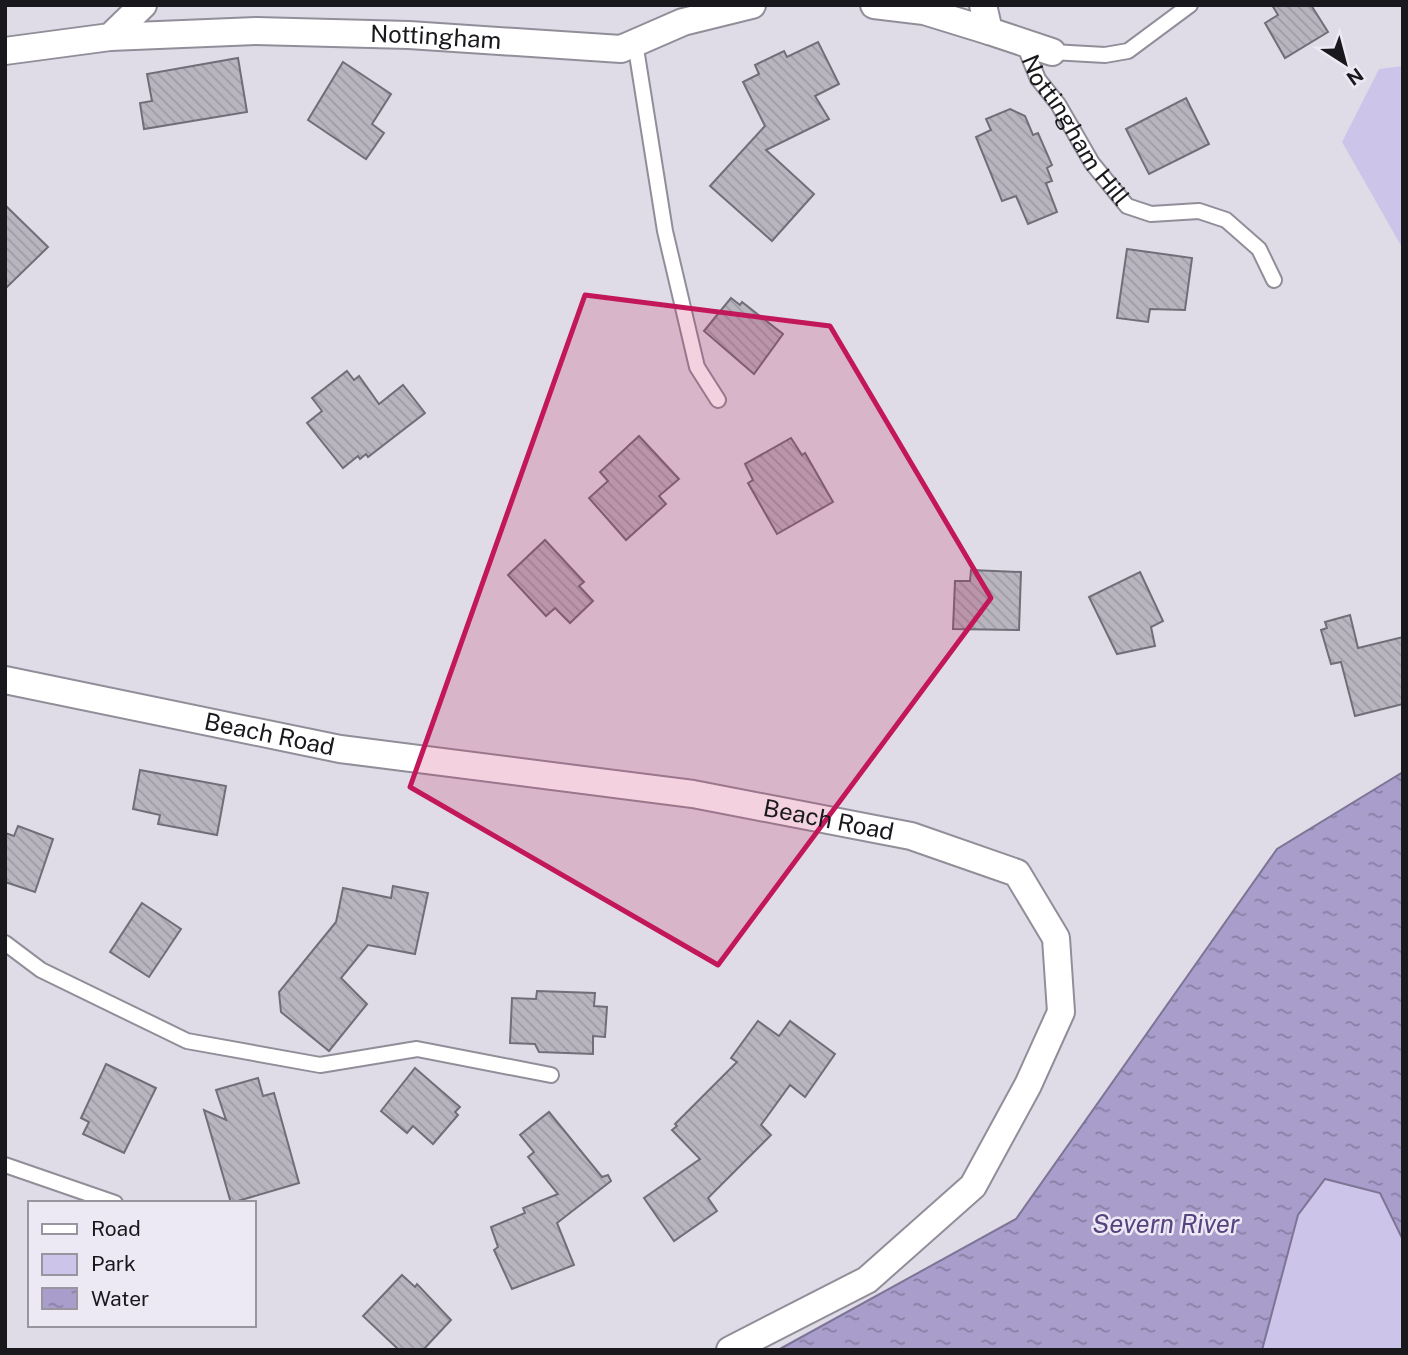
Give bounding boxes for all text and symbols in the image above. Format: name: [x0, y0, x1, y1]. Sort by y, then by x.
street label: Nottingham: [370, 19, 502, 54]
north arrow: [1310, 28, 1380, 98]
street label: Nottingham Hill: [1017, 50, 1136, 211]
text: N: [1343, 63, 1367, 90]
street label: Beach Road: [202, 706, 337, 761]
street label: Beach Road: [761, 793, 896, 845]
legend: [28, 1201, 256, 1327]
water label: Severn River: [1092, 1208, 1240, 1239]
text: Road: [91, 1216, 141, 1241]
text: Park: [91, 1251, 136, 1276]
text: Water: [91, 1286, 149, 1311]

